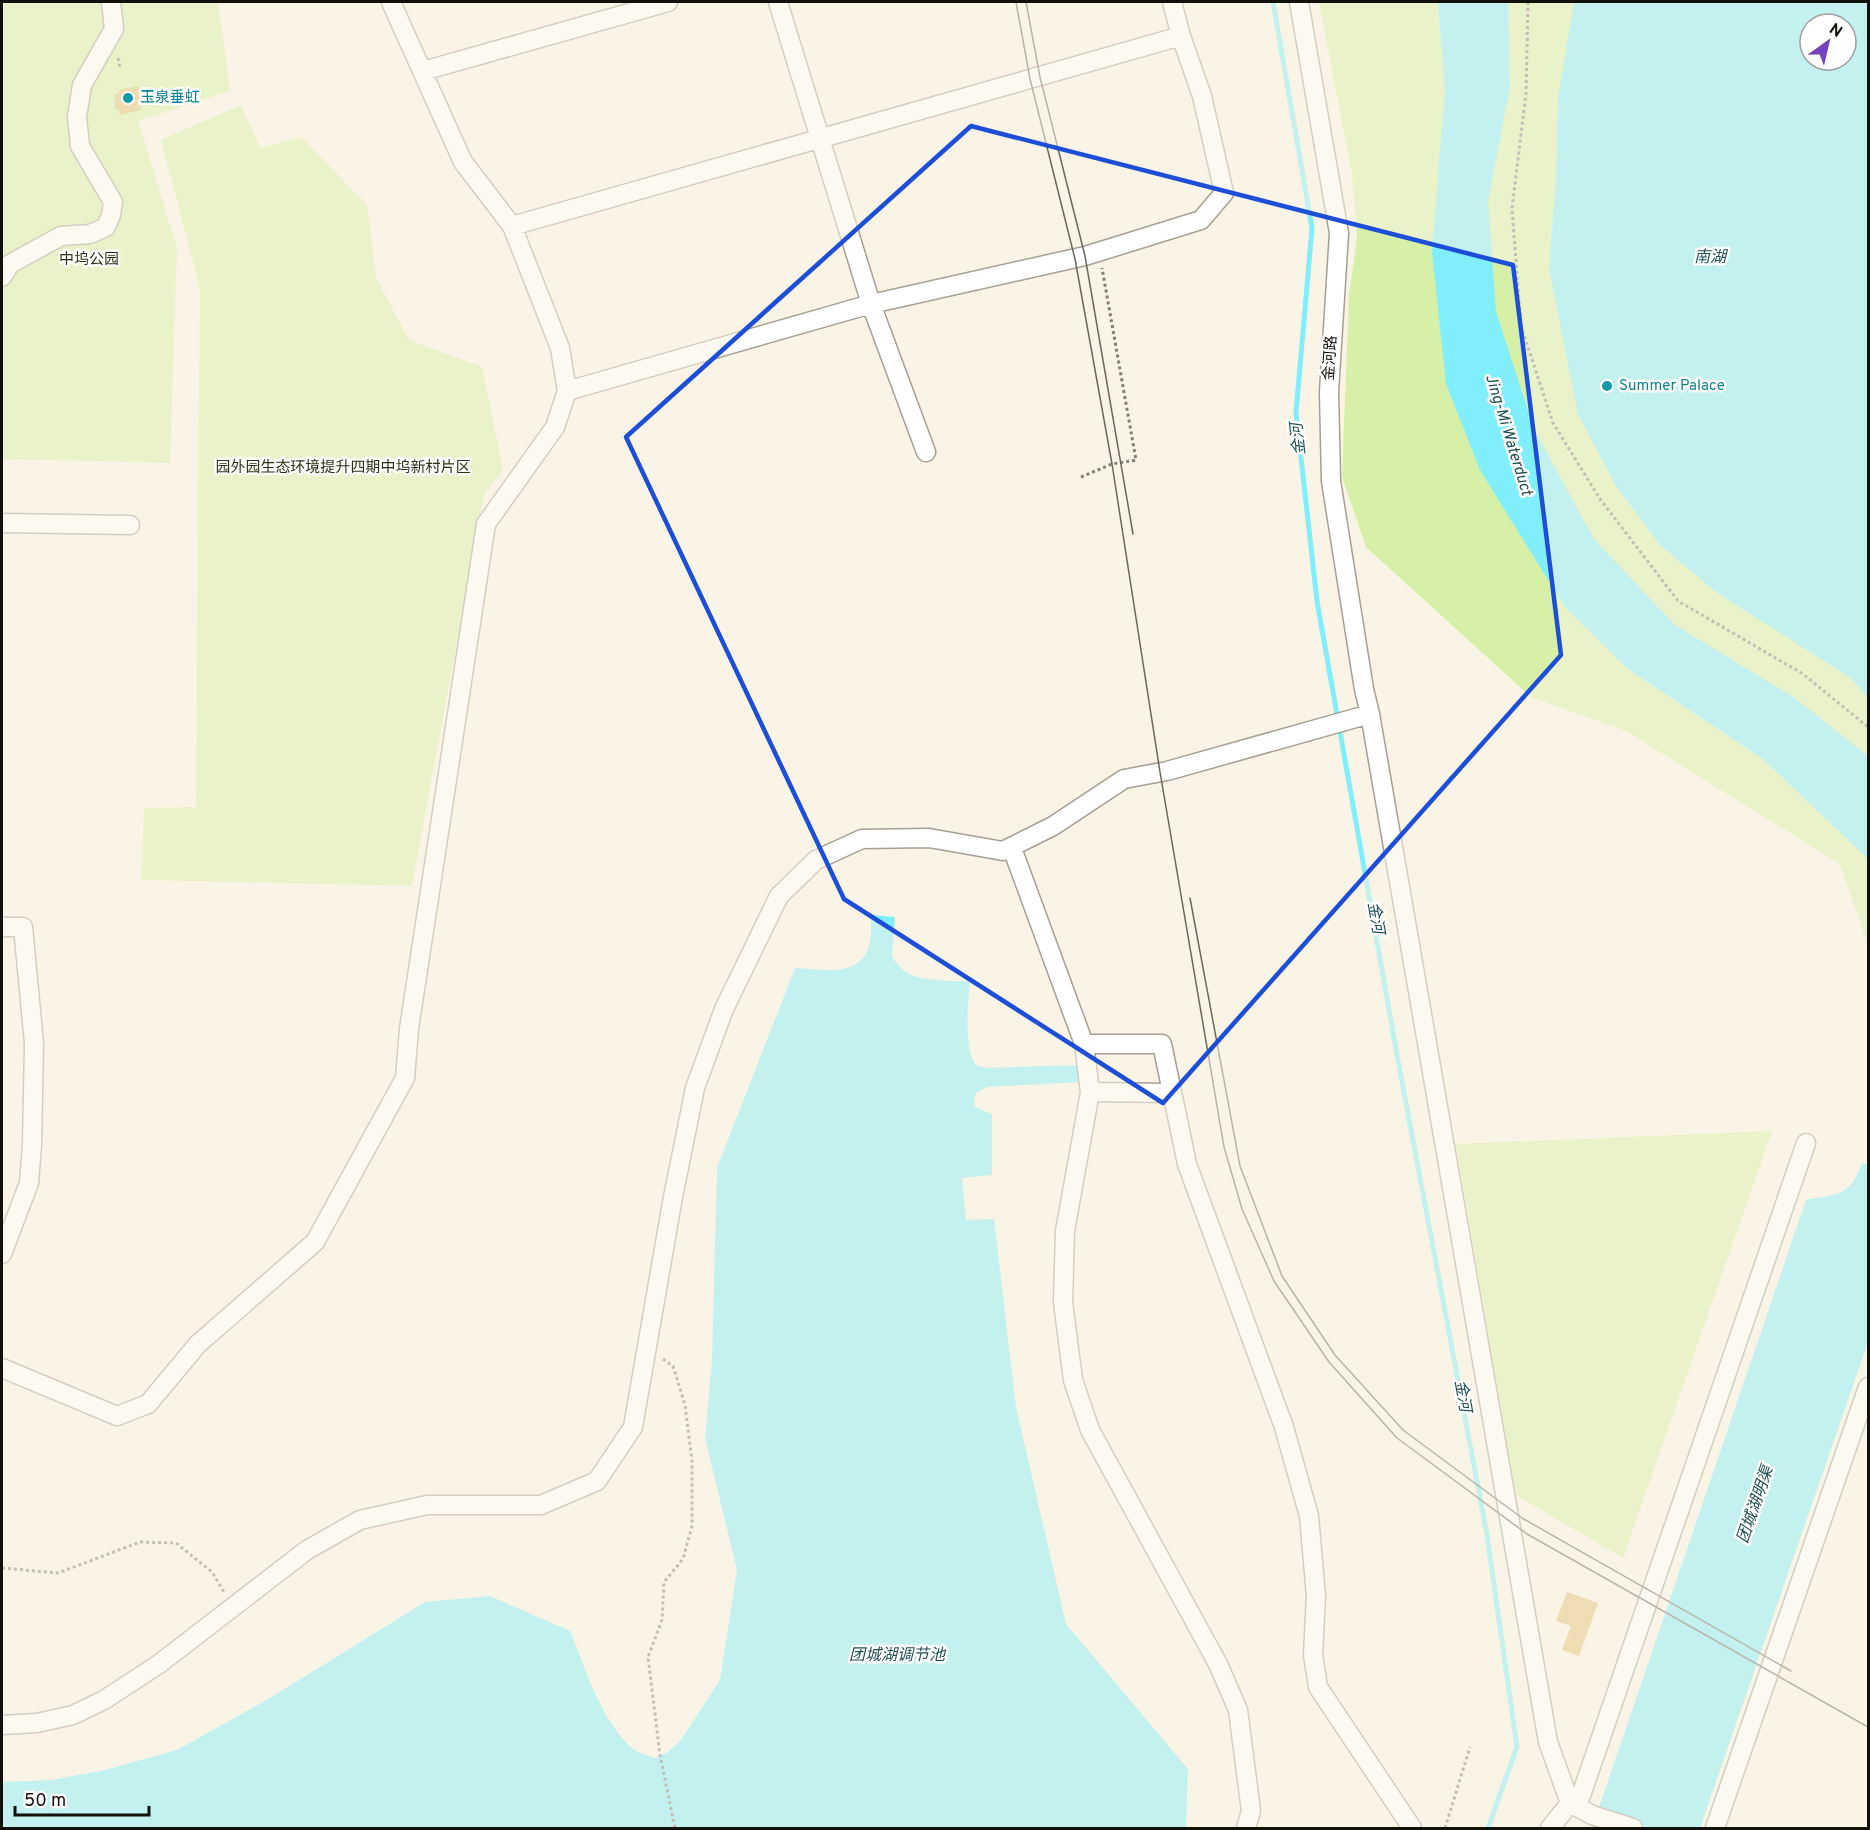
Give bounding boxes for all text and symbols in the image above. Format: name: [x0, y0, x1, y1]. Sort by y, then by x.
north arrow: [1798, 12, 1858, 72]
text: N: [1825, 20, 1846, 43]
place label: 玉泉垂虹: [140, 89, 200, 108]
marker: 玉泉垂虹: [121, 91, 135, 105]
water label: 南湖: [1694, 248, 1729, 268]
park label: 中坞公园: [59, 250, 119, 270]
street label: 金河路: [1320, 335, 1342, 381]
water label: Jing-Mi Waterduct: [1480, 372, 1536, 499]
place label: Summer Palace: [1619, 377, 1725, 396]
marker: Summer Palace: [1600, 379, 1614, 393]
water label: 金河: [1287, 419, 1311, 456]
park label: 园外园生态环境提升四期中坞新村片区: [215, 458, 471, 478]
water label: 金河: [1362, 900, 1388, 938]
water label: 金河: [1449, 1378, 1475, 1416]
water label: 团城湖明渠: [1734, 1462, 1779, 1546]
water label: 团城湖调节池: [849, 1646, 947, 1666]
scale bar: [15, 1779, 148, 1817]
text: 50 m: [24, 1790, 66, 1813]

